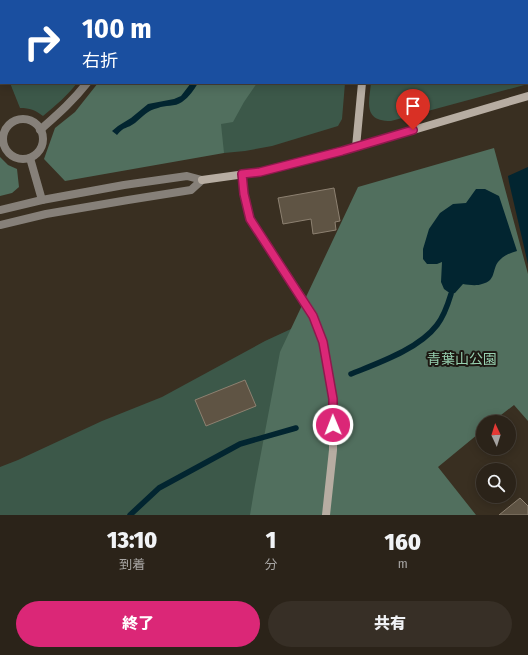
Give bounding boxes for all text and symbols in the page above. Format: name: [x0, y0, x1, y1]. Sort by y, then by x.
text: 100 m: [82, 12, 152, 45]
icon: right: [16, 16, 68, 68]
text: 右折: [82, 50, 118, 72]
pin: [396, 89, 430, 130]
icon: arrive: [402, 95, 424, 117]
park label: 青葉山公園: [427, 351, 497, 368]
position arrow: [312, 404, 354, 446]
north arrow: [476, 415, 516, 455]
map controls: [476, 415, 516, 503]
button: search: [476, 463, 516, 503]
text: 13:10: [107, 526, 157, 554]
text: 1: [266, 526, 276, 554]
text: 160: [385, 528, 421, 556]
text: m: [398, 556, 408, 571]
text: 到着: [119, 557, 145, 572]
text: 分: [264, 557, 277, 572]
button: 終了: [16, 601, 260, 647]
button: 共有: [268, 601, 512, 647]

